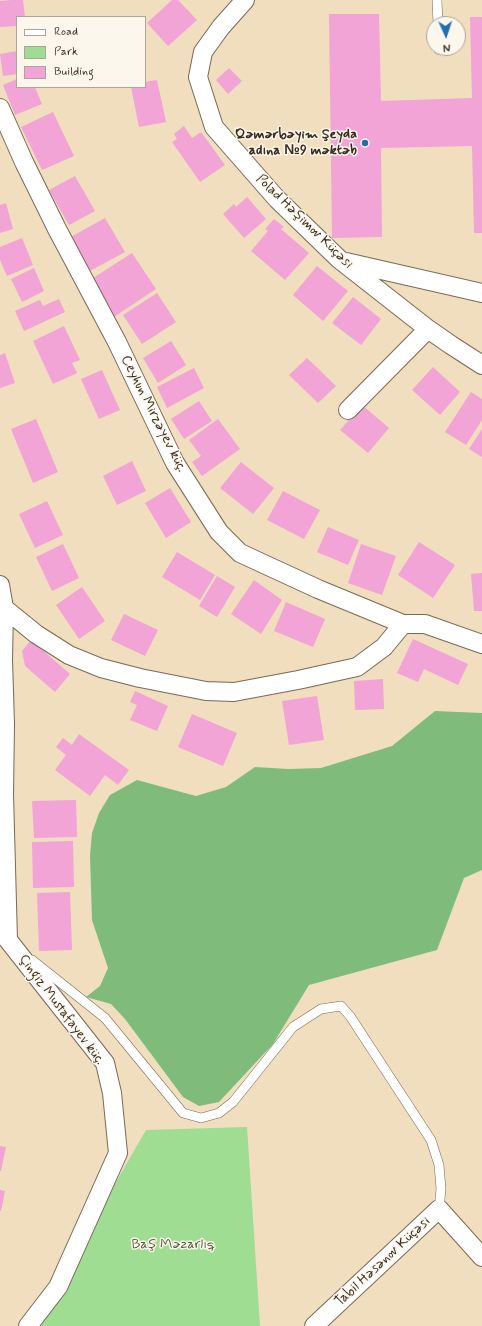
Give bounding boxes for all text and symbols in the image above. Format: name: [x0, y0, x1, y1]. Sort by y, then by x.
legend: [16, 16, 146, 88]
north arrow: [426, 16, 466, 56]
text: Road: [54, 24, 78, 40]
text: N: [443, 40, 451, 54]
text: Park: [54, 44, 78, 60]
text: Building: [54, 64, 94, 80]
place label: Qəmərbəyim Şeyda adına №9 məktəb: [235, 127, 357, 160]
marker: Qəmərbəyim Şeyda adına №9 məktəb: [360, 138, 370, 148]
street label: Polad Həşimov Küçəsi: [252, 171, 356, 273]
street label: Ceyhun Mirzəyev küç.: [116, 353, 190, 475]
street label: Çingiz Mustafayev küç.: [14, 952, 108, 1068]
street label: Tabil Həsənov Küçəsi: [332, 1213, 434, 1311]
park label: Baş Məzarlıq: [131, 1237, 215, 1253]

